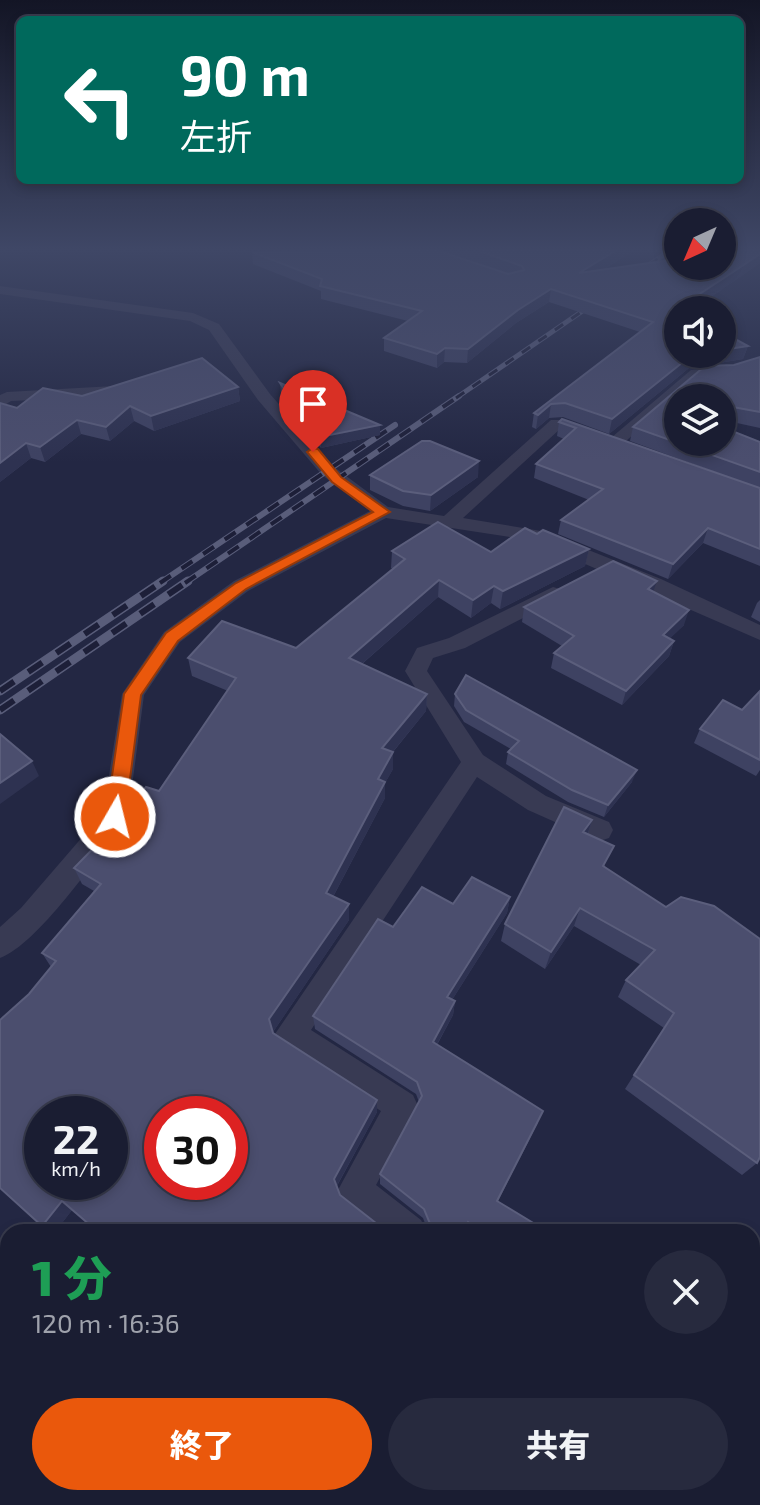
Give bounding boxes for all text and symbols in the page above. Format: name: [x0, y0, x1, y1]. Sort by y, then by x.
text: 90 m: [180, 40, 310, 107]
icon: left: [48, 48, 152, 152]
text: 左折: [180, 114, 252, 157]
north arrow: [664, 208, 736, 280]
map controls: [664, 208, 736, 456]
button: sound: [664, 296, 736, 368]
pin: [279, 370, 347, 452]
icon: arrive: [291, 382, 335, 426]
button: layers: [664, 384, 736, 456]
position arrow: [73, 775, 157, 859]
speed limit sign: 30: [144, 1096, 248, 1200]
text: 22: [53, 1114, 99, 1162]
text: km/h: [51, 1156, 101, 1180]
text: 1 分: [32, 1248, 112, 1306]
button: close: [644, 1250, 728, 1334]
text: 120 m · 16:36: [32, 1307, 180, 1338]
button: 終了: [32, 1398, 372, 1490]
button: 共有: [388, 1398, 728, 1490]

